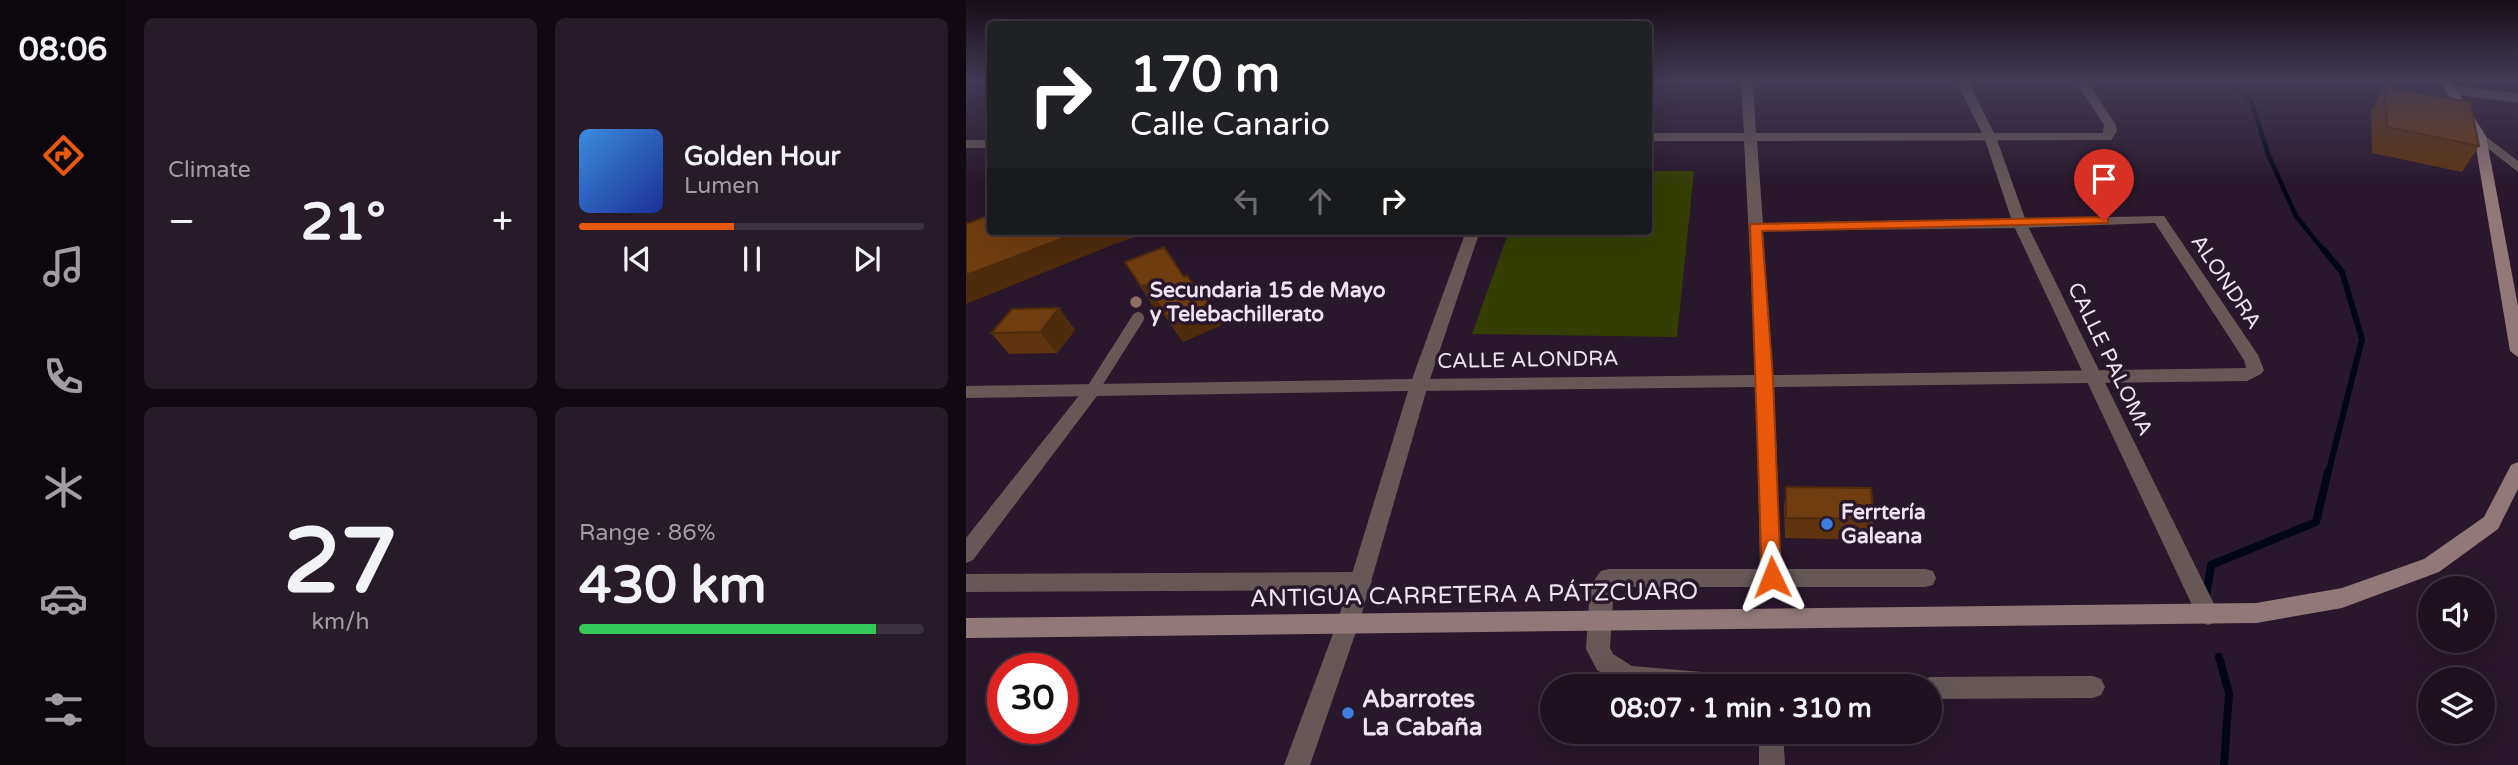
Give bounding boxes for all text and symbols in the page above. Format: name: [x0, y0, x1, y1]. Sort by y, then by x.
text: 08:06: [19, 31, 107, 69]
text: 170 m: [1130, 46, 1280, 105]
icon: right: [1015, 49, 1106, 140]
text: Calle Canario: [1130, 106, 1330, 144]
icon: directions: [39, 131, 88, 180]
text: Golden Hour: [684, 141, 841, 172]
pin: [2074, 149, 2134, 221]
text: Climate: [168, 156, 251, 184]
icon: arrive: [2085, 160, 2123, 198]
text: Lumen: [684, 172, 759, 200]
icon: left: [1228, 182, 1266, 220]
icon: ahead: [1301, 182, 1339, 220]
icon: right: [1374, 182, 1412, 220]
text: 21°: [301, 191, 386, 254]
text: −: [168, 199, 195, 245]
text: +: [492, 199, 513, 245]
street label: ALONDRA: [2185, 230, 2267, 334]
icon: previous: [618, 240, 656, 278]
icon: pause: [733, 240, 771, 278]
icon: next: [848, 240, 886, 278]
icon: music: [39, 242, 88, 291]
place label: Secundaria 15 de Mayo y Telebachillerato: [1150, 278, 1386, 327]
street label: CALLE PALOMA: [2062, 278, 2158, 440]
marker: Secundaria 15 de Mayo y Telebachillerato: [1128, 294, 1144, 310]
street label: CALLE ALONDRA: [1437, 346, 1619, 374]
icon: phone: [39, 352, 88, 401]
icon: climate: [39, 463, 88, 512]
place label: Ferrtería Galeana: [1841, 500, 1926, 549]
text: 27: [283, 507, 398, 617]
marker: Ferrtería Galeana: [1819, 516, 1835, 532]
text: Range · 86%: [579, 519, 715, 547]
position arrow: [1735, 540, 1809, 614]
text: 430 km: [579, 554, 767, 617]
icon: car: [39, 574, 88, 623]
street label: ANTIGUA CARRETERA A PÁTZCUARO: [1250, 576, 1698, 613]
map controls: [2418, 576, 2495, 744]
button: sound: [2418, 576, 2495, 653]
text: km/h: [312, 608, 369, 636]
speed limit sign: 30: [987, 653, 1078, 744]
button: layers: [2418, 667, 2495, 744]
icon: filters: [39, 685, 88, 734]
place label: Abarrotes La Cabaña: [1362, 685, 1482, 742]
text: 08:07 · 1 min · 310 m: [1610, 693, 1872, 724]
marker: Abarrotes La Cabaña: [1340, 705, 1356, 721]

